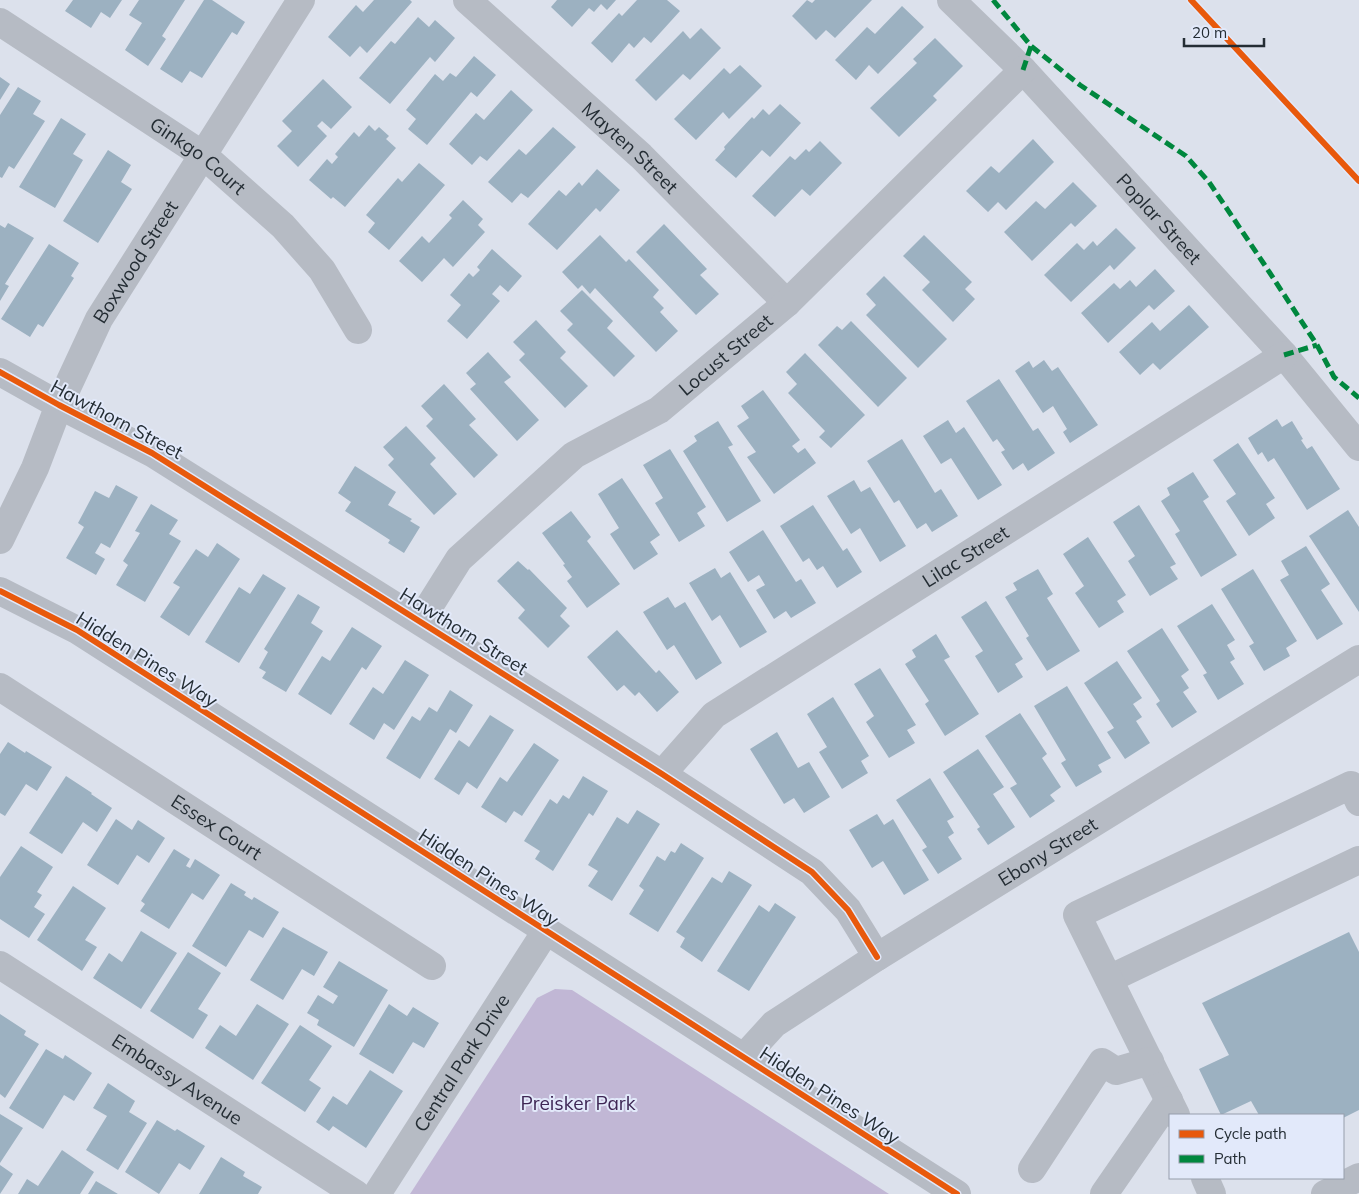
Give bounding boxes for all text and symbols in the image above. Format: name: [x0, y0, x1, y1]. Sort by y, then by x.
scale bar: [1184, 15, 1264, 47]
text: 20 m: [1192, 23, 1227, 42]
street label: Mayten Street: [577, 97, 684, 199]
street label: Ginkgo Court: [145, 112, 251, 200]
street label: Poplar Street: [1112, 168, 1207, 269]
street label: Boxwood Street: [87, 196, 183, 328]
street label: Locust Street: [674, 308, 777, 401]
street label: Hawthorn Street: [47, 374, 188, 464]
street label: Lilac Street: [918, 520, 1013, 592]
street label: Hawthorn Street: [395, 582, 533, 680]
street label: Hidden Pines Way: [72, 606, 222, 712]
street label: Essex Court: [167, 789, 267, 865]
street label: Ebony Street: [994, 812, 1102, 891]
street label: Hidden Pines Way: [414, 823, 564, 931]
street label: Central Park Drive: [408, 989, 514, 1136]
street label: Embassy Avenue: [108, 1028, 247, 1130]
street label: Hidden Pines Way: [755, 1041, 905, 1149]
park label: Preisker Park: [521, 1091, 636, 1115]
legend: [1169, 1114, 1344, 1179]
text: Cycle path: [1214, 1124, 1287, 1143]
text: Path: [1214, 1149, 1246, 1168]

